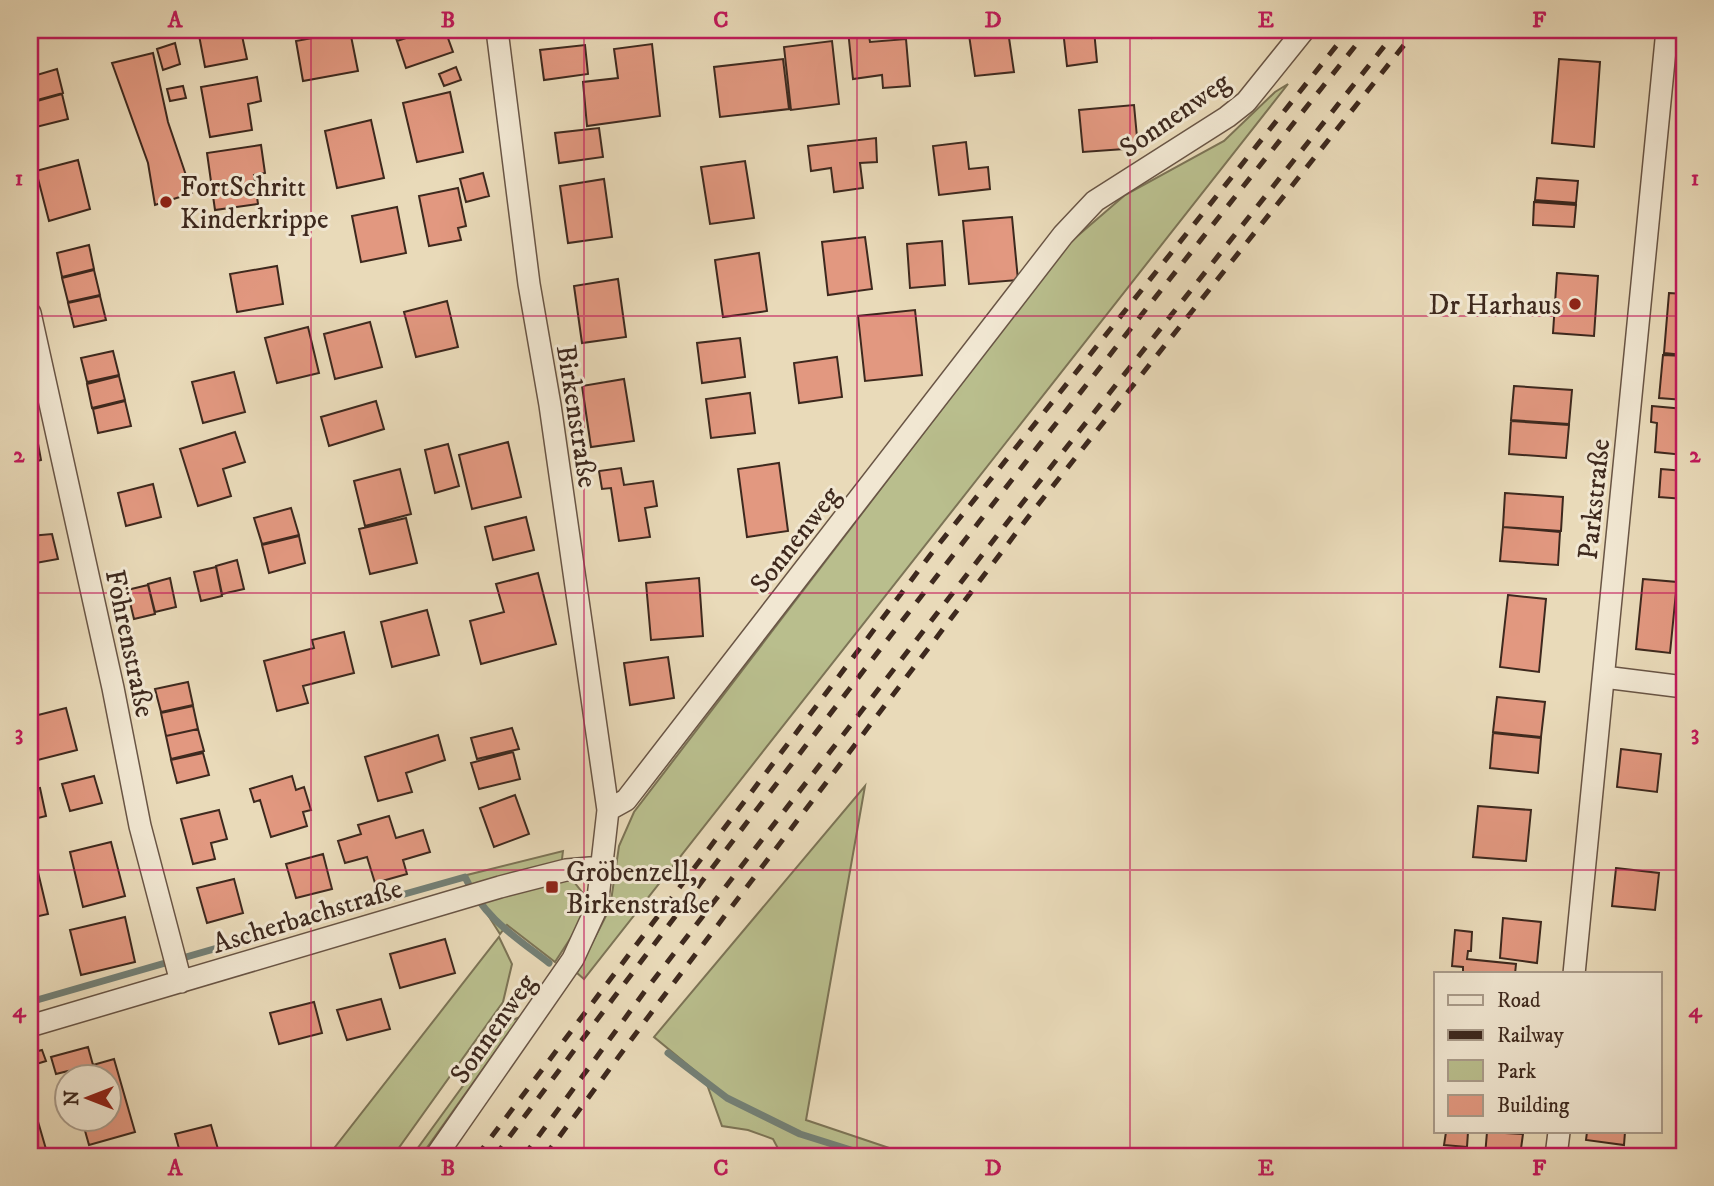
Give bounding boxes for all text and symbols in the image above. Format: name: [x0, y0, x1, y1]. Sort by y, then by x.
text: A: [167, 6, 184, 35]
text: B: [441, 6, 455, 35]
text: C: [713, 6, 729, 35]
text: D: [984, 6, 1002, 35]
text: E: [1258, 6, 1274, 35]
text: F: [1532, 6, 1547, 35]
street label: Sonnenweg: [1113, 64, 1237, 166]
text: 1: [15, 164, 23, 193]
text: 1: [1691, 164, 1699, 193]
place label: FortSchritt Kinderkrippe: [180, 170, 329, 237]
marker: FortSchritt Kinderkrippe: [158, 194, 174, 210]
place label: Dr Harhaus: [1429, 288, 1561, 323]
marker: Dr Harhaus: [1567, 296, 1583, 312]
street label: Birkenstraße: [548, 342, 605, 490]
street label: Parkstraße: [1571, 437, 1618, 561]
text: 2: [13, 441, 25, 470]
text: 2: [1689, 441, 1701, 470]
street label: Sonnenweg: [742, 479, 848, 601]
street label: Föhrenstraße: [97, 566, 162, 720]
text: 3: [15, 719, 23, 748]
text: 3: [1691, 719, 1699, 748]
place label: Gröbenzell, Birkenstraße: [566, 855, 710, 922]
street label: Ascherbachstraße: [208, 871, 407, 962]
marker: Gröbenzell, Birkenstraße: [544, 879, 560, 895]
street label: Sonnenweg: [443, 967, 544, 1091]
legend: [1434, 972, 1662, 1134]
text: Road: [1497, 988, 1541, 1014]
text: 4: [12, 996, 27, 1025]
text: 4: [1688, 996, 1703, 1025]
text: Railway: [1497, 1023, 1565, 1049]
text: Park: [1497, 1059, 1537, 1085]
north arrow: [52, 1064, 122, 1134]
text: N: [61, 1090, 84, 1106]
text: Building: [1497, 1093, 1570, 1119]
text: A: [167, 1154, 184, 1183]
text: B: [441, 1154, 455, 1183]
text: C: [713, 1154, 729, 1183]
text: D: [984, 1154, 1002, 1183]
text: E: [1258, 1154, 1274, 1183]
text: F: [1532, 1154, 1547, 1183]

